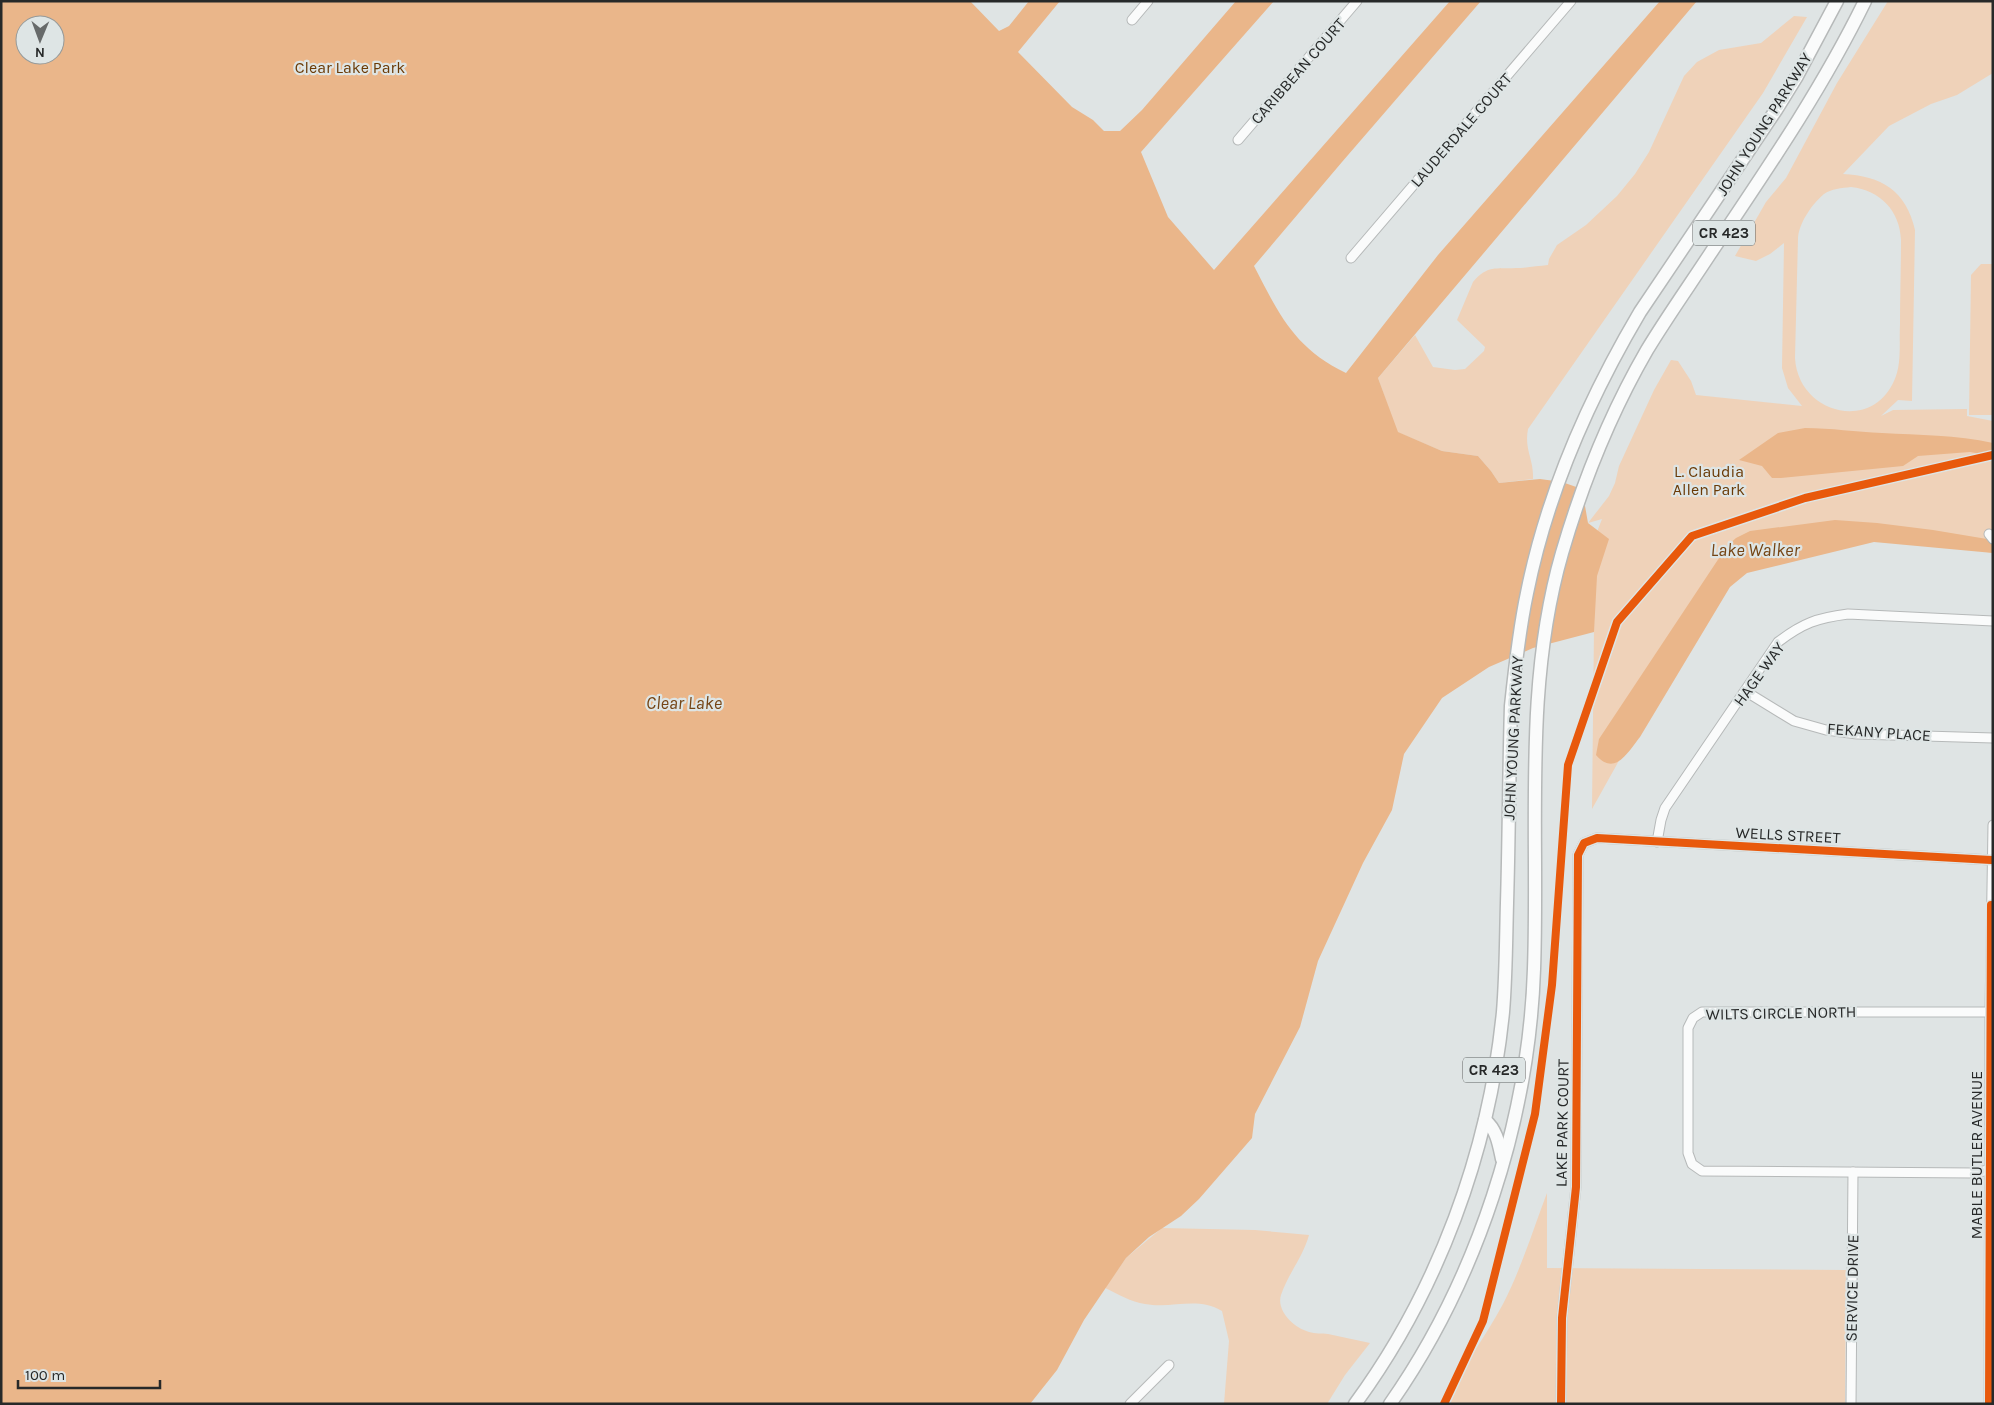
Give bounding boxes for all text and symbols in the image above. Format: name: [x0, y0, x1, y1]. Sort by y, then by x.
street label: CARIBBEAN COURT: [1247, 14, 1349, 128]
north arrow: [15, 15, 65, 65]
text: N: [35, 44, 45, 61]
street label: JOHN YOUNG PARKWAY: [1712, 49, 1816, 199]
park label: Clear Lake Park: [295, 58, 405, 77]
street label: LAUDERDALE COURT: [1406, 69, 1516, 191]
road number: CR 423: [1693, 220, 1755, 246]
park label: L. Claudia Allen Park: [1673, 462, 1745, 499]
water label: Lake Walker: [1710, 539, 1800, 561]
street label: HAGE WAY: [1729, 638, 1789, 710]
street label: JOHN YOUNG PARKWAY: [1499, 655, 1527, 821]
water label: Clear Lake: [646, 692, 722, 714]
street label: FEKANY PLACE: [1826, 719, 1932, 745]
street label: WELLS STREET: [1735, 823, 1841, 847]
street label: WILTS CIRCLE NORTH: [1705, 1002, 1857, 1024]
road number: CR 423: [1463, 1058, 1525, 1082]
street label: LAKE PARK COURT: [1551, 1059, 1573, 1187]
street label: MABLE BUTLER AVENUE: [1967, 1071, 1986, 1239]
street label: SERVICE DRIVE: [1842, 1234, 1862, 1342]
scale bar: [18, 1358, 160, 1390]
text: 100 m: [25, 1366, 65, 1384]

